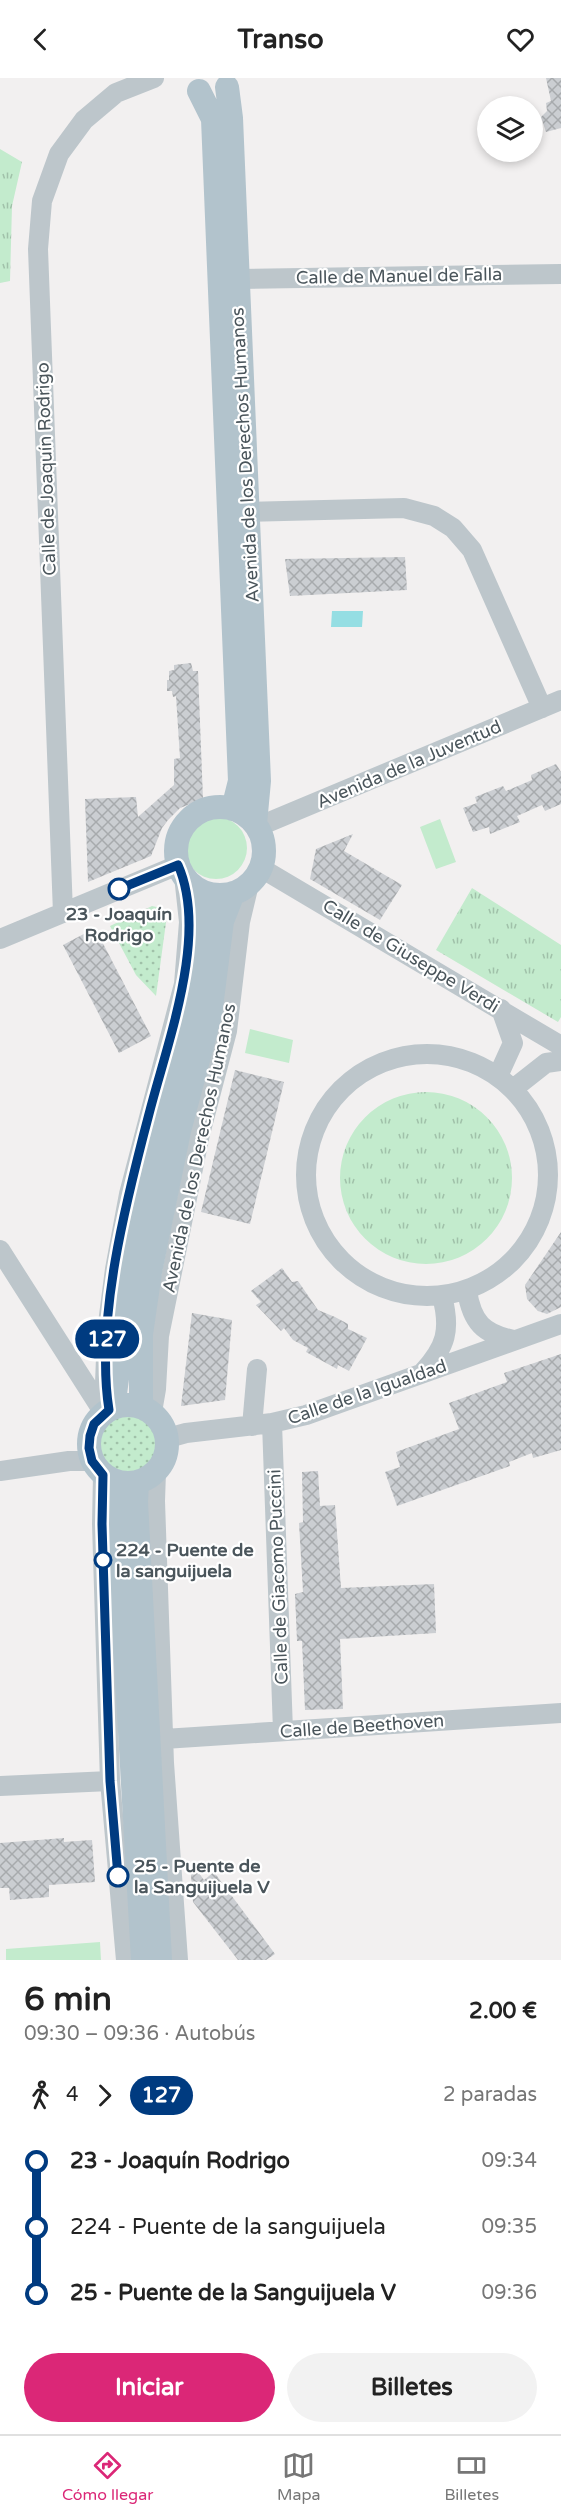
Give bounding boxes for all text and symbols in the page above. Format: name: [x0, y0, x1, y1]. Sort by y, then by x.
icon: back: [24, 23, 57, 56]
text: Transo: [237, 23, 324, 56]
icon: heart: [504, 23, 537, 56]
map controls: [477, 96, 543, 162]
button: layers: [477, 96, 543, 162]
street label: Calle de Manuel de Falla: [296, 263, 502, 289]
street label: Avenida de los Derechos Humanos: [226, 307, 264, 603]
street label: Calle de Joaquín Rodrigo: [31, 362, 61, 576]
street label: Avenida de la Juventud: [313, 715, 505, 813]
marker: 23 - Joaquín Rodrigo: [108, 878, 130, 900]
street label: Calle de Giuseppe Verdi: [319, 894, 503, 1018]
place label: 23 - Joaquín Rodrigo: [66, 903, 172, 946]
street label: Avenida de los Derechos Humanos: [158, 1001, 240, 1295]
line badge: 127: [72, 1320, 142, 1358]
text: 127: [87, 1327, 127, 1352]
street label: Calle de la Igualdad: [285, 1354, 449, 1430]
street label: Calle de Giacomo Puccini: [263, 1469, 293, 1685]
place label: 224 - Puente de la sanguijuela: [116, 1539, 254, 1582]
marker: 224 - Puente de la sanguijuela: [94, 1551, 112, 1569]
street label: Calle de Beethoven: [279, 1709, 445, 1743]
place label: 25 - Puente de la Sanguijuela V: [134, 1855, 270, 1898]
marker: 25 - Puente de la Sanguijuela V: [107, 1865, 129, 1887]
text: 6 min: [24, 1980, 112, 2019]
text: 2.00 €: [469, 1998, 537, 2024]
text: 09:30 – 09:36 · Autobús: [24, 2022, 255, 2046]
icon: walk: [24, 2079, 57, 2112]
icon: forward: [88, 2079, 121, 2112]
text: 4: [66, 2083, 79, 2107]
text: 127: [142, 2083, 181, 2108]
text: 2 paradas: [443, 2083, 537, 2107]
text: 23 - Joaquín Rodrigo: [70, 2148, 290, 2174]
text: 09:34: [482, 2149, 537, 2173]
text: 224 - Puente de la sanguijuela: [70, 2214, 386, 2240]
text: 09:35: [482, 2215, 537, 2239]
text: 25 - Puente de la Sanguijuela V: [70, 2280, 396, 2306]
text: 09:36: [482, 2281, 537, 2305]
button: Iniciar: [24, 2353, 275, 2422]
button: Billetes: [287, 2353, 537, 2422]
tab: Cómo llegar: [62, 2449, 153, 2505]
tab: Mapa: [277, 2449, 321, 2505]
tab: Billetes: [444, 2449, 499, 2505]

